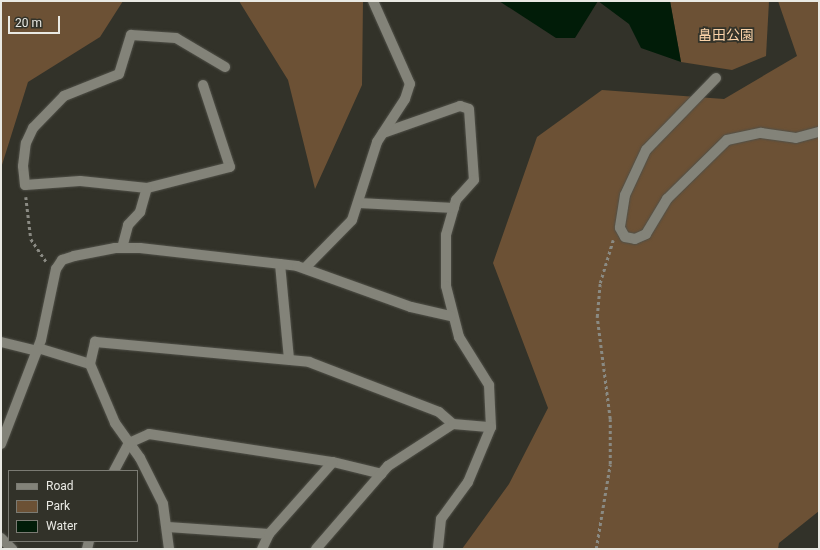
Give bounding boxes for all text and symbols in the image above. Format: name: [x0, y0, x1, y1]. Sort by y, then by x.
scale bar: [10, 8, 62, 34]
text: 20 m: [15, 16, 42, 30]
park label: 畠田公園: [698, 27, 754, 43]
legend: [8, 470, 138, 542]
text: Road: [46, 479, 74, 493]
text: Park: [46, 499, 70, 513]
text: Water: [46, 519, 77, 533]

